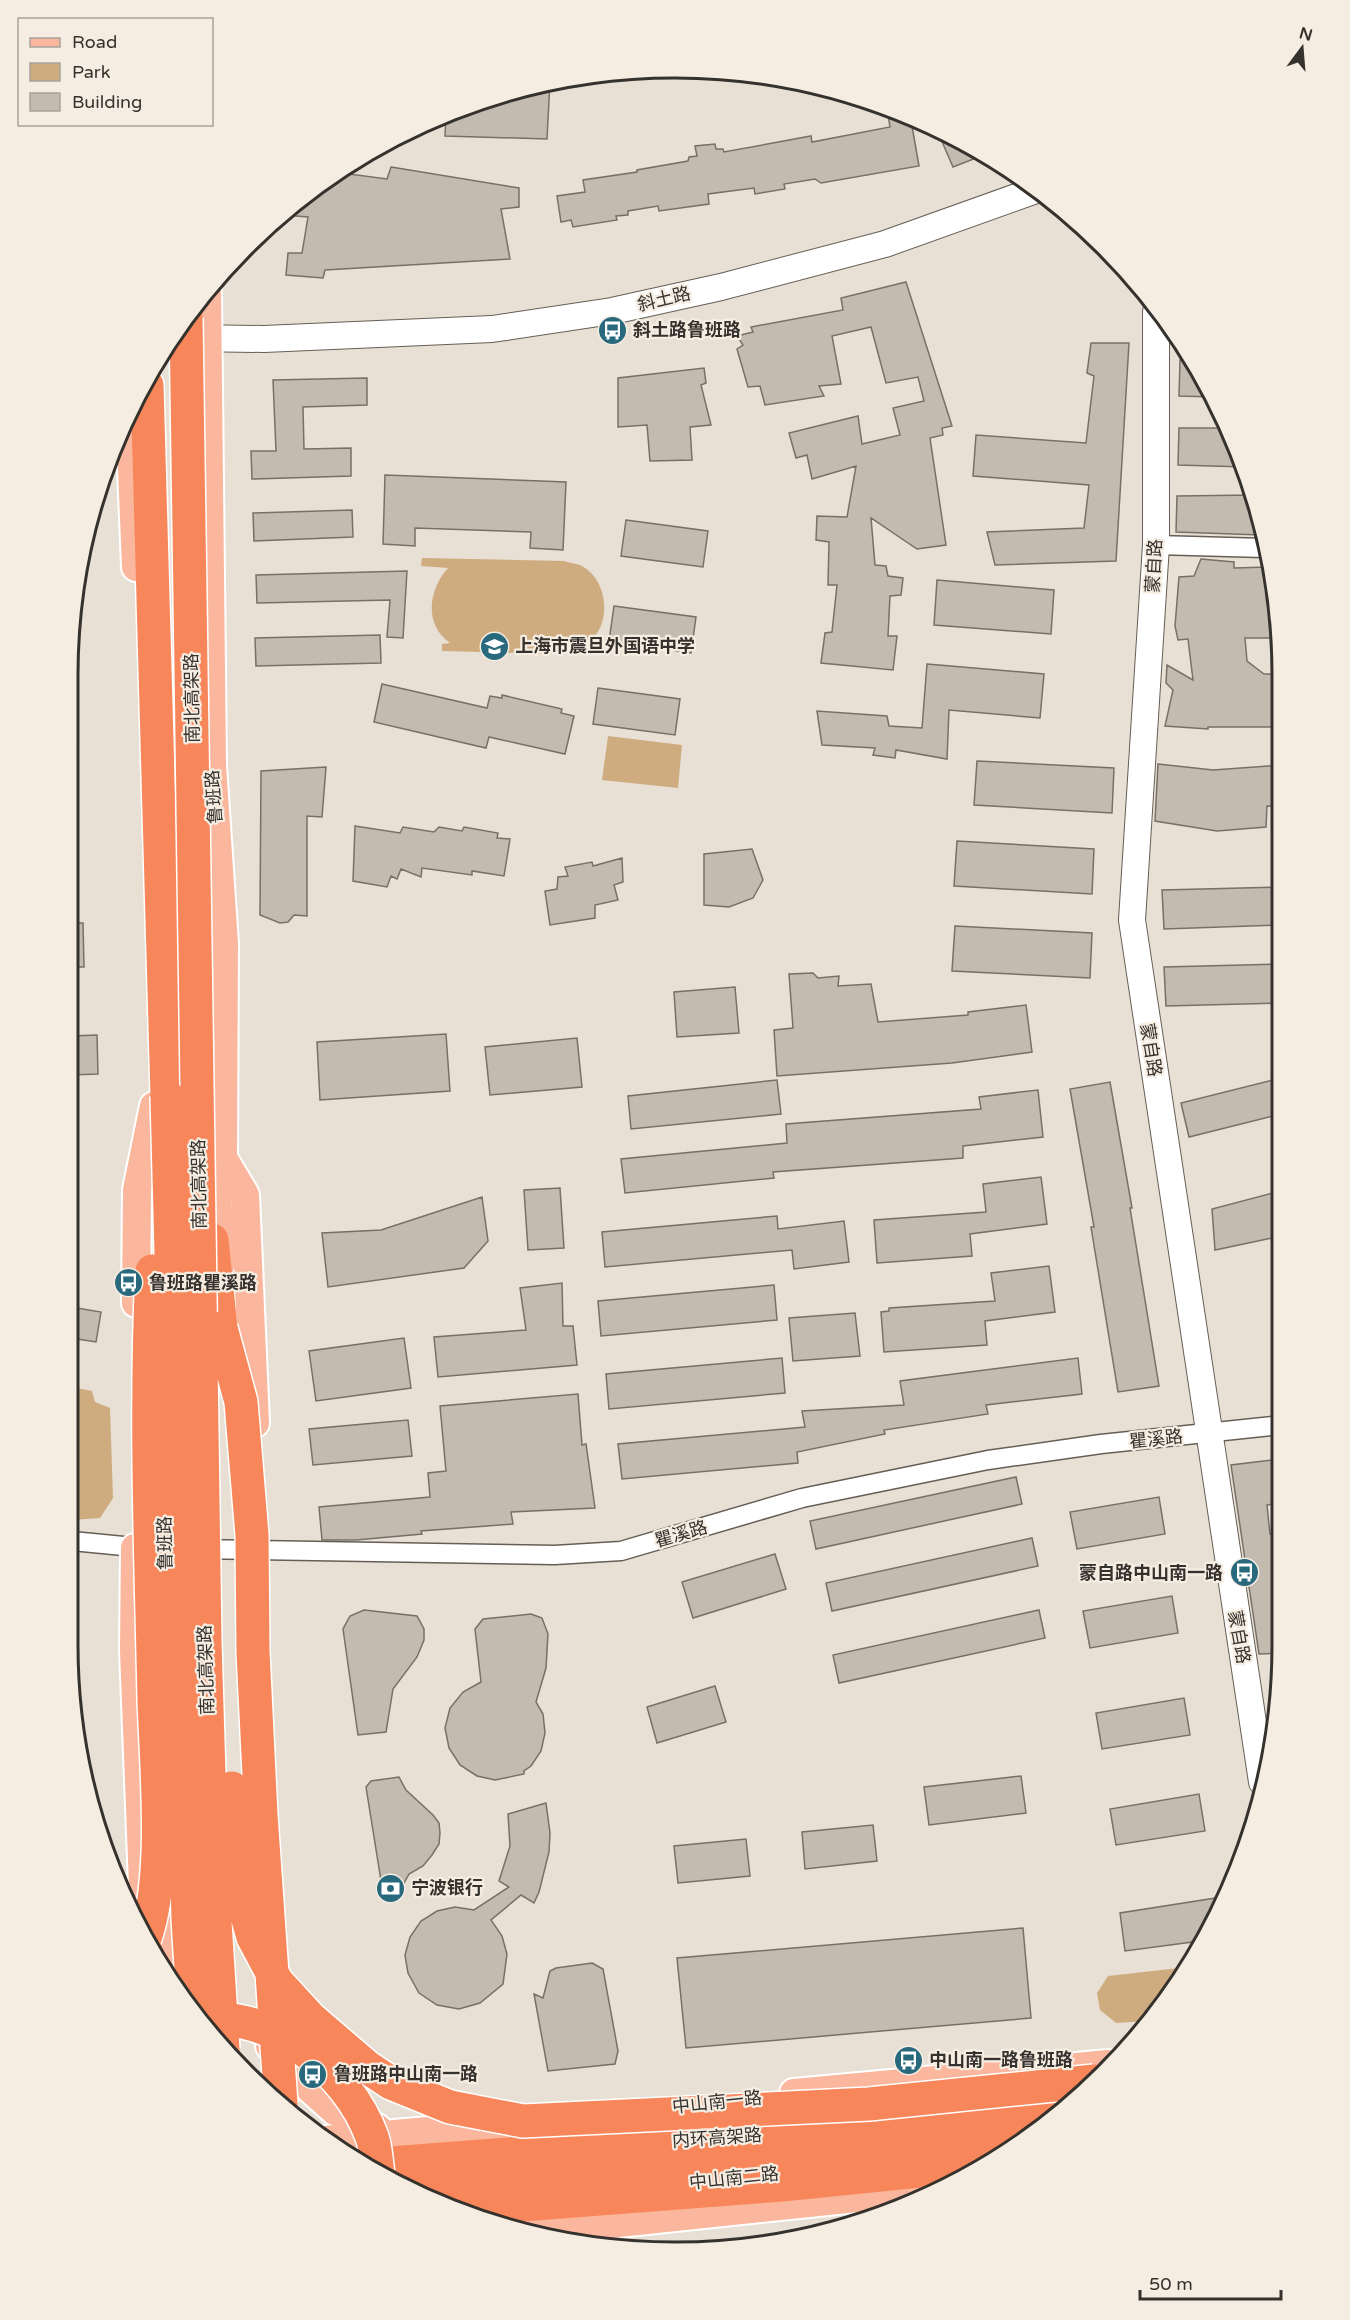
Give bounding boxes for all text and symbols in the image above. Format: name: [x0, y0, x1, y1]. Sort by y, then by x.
legend: [18, 18, 213, 126]
north arrow: [1272, 18, 1332, 78]
text: N: [1297, 23, 1315, 46]
text: Road: [72, 31, 117, 53]
text: Park: [72, 61, 111, 83]
text: Building: [72, 91, 142, 113]
street label: 斜土路: [635, 282, 693, 316]
bus stop icon: 斜土路鲁班路: [596, 314, 628, 346]
place label: 斜土路鲁班路: [633, 319, 741, 341]
street label: 蒙自路: [1142, 538, 1166, 594]
school or university icon: 上海市震旦外国语中学: [478, 630, 510, 662]
place label: 上海市震旦外国语中学: [515, 635, 695, 657]
street label: 南北高架路: [180, 653, 204, 743]
street label: 鲁班路: [201, 769, 227, 825]
street label: 蒙自路: [1136, 1022, 1166, 1078]
street label: 南北高架路: [187, 1139, 211, 1229]
bus stop icon: 鲁班路瞿溪路: [112, 1267, 144, 1299]
place label: 鲁班路瞿溪路: [149, 1272, 257, 1294]
street label: 瞿溪路: [1128, 1425, 1184, 1453]
street label: 鲁班路: [154, 1516, 176, 1570]
street label: 瞿溪路: [652, 1516, 710, 1552]
bus stop icon: 蒙自路中山南一路: [1228, 1557, 1260, 1589]
place label: 蒙自路中山南一路: [1079, 1562, 1223, 1584]
street label: 蒙自路: [1223, 1609, 1255, 1665]
street label: 南北高架路: [193, 1625, 219, 1715]
bank icon: 宁波银行: [374, 1872, 406, 1904]
place label: 宁波银行: [411, 1877, 483, 1899]
bus stop icon: 中山南一路鲁班路: [892, 2044, 924, 2076]
place label: 中山南一路鲁班路: [929, 2049, 1073, 2071]
bus stop icon: 鲁班路中山南一路: [297, 2058, 329, 2090]
place label: 鲁班路中山南一路: [334, 2063, 478, 2085]
street label: 中山南一路: [671, 2086, 763, 2118]
street label: 内环高架路: [671, 2124, 763, 2152]
street label: 中山南二路: [688, 2162, 780, 2194]
scale bar: [1140, 2263, 1281, 2301]
text: 50 m: [1149, 2273, 1193, 2295]

